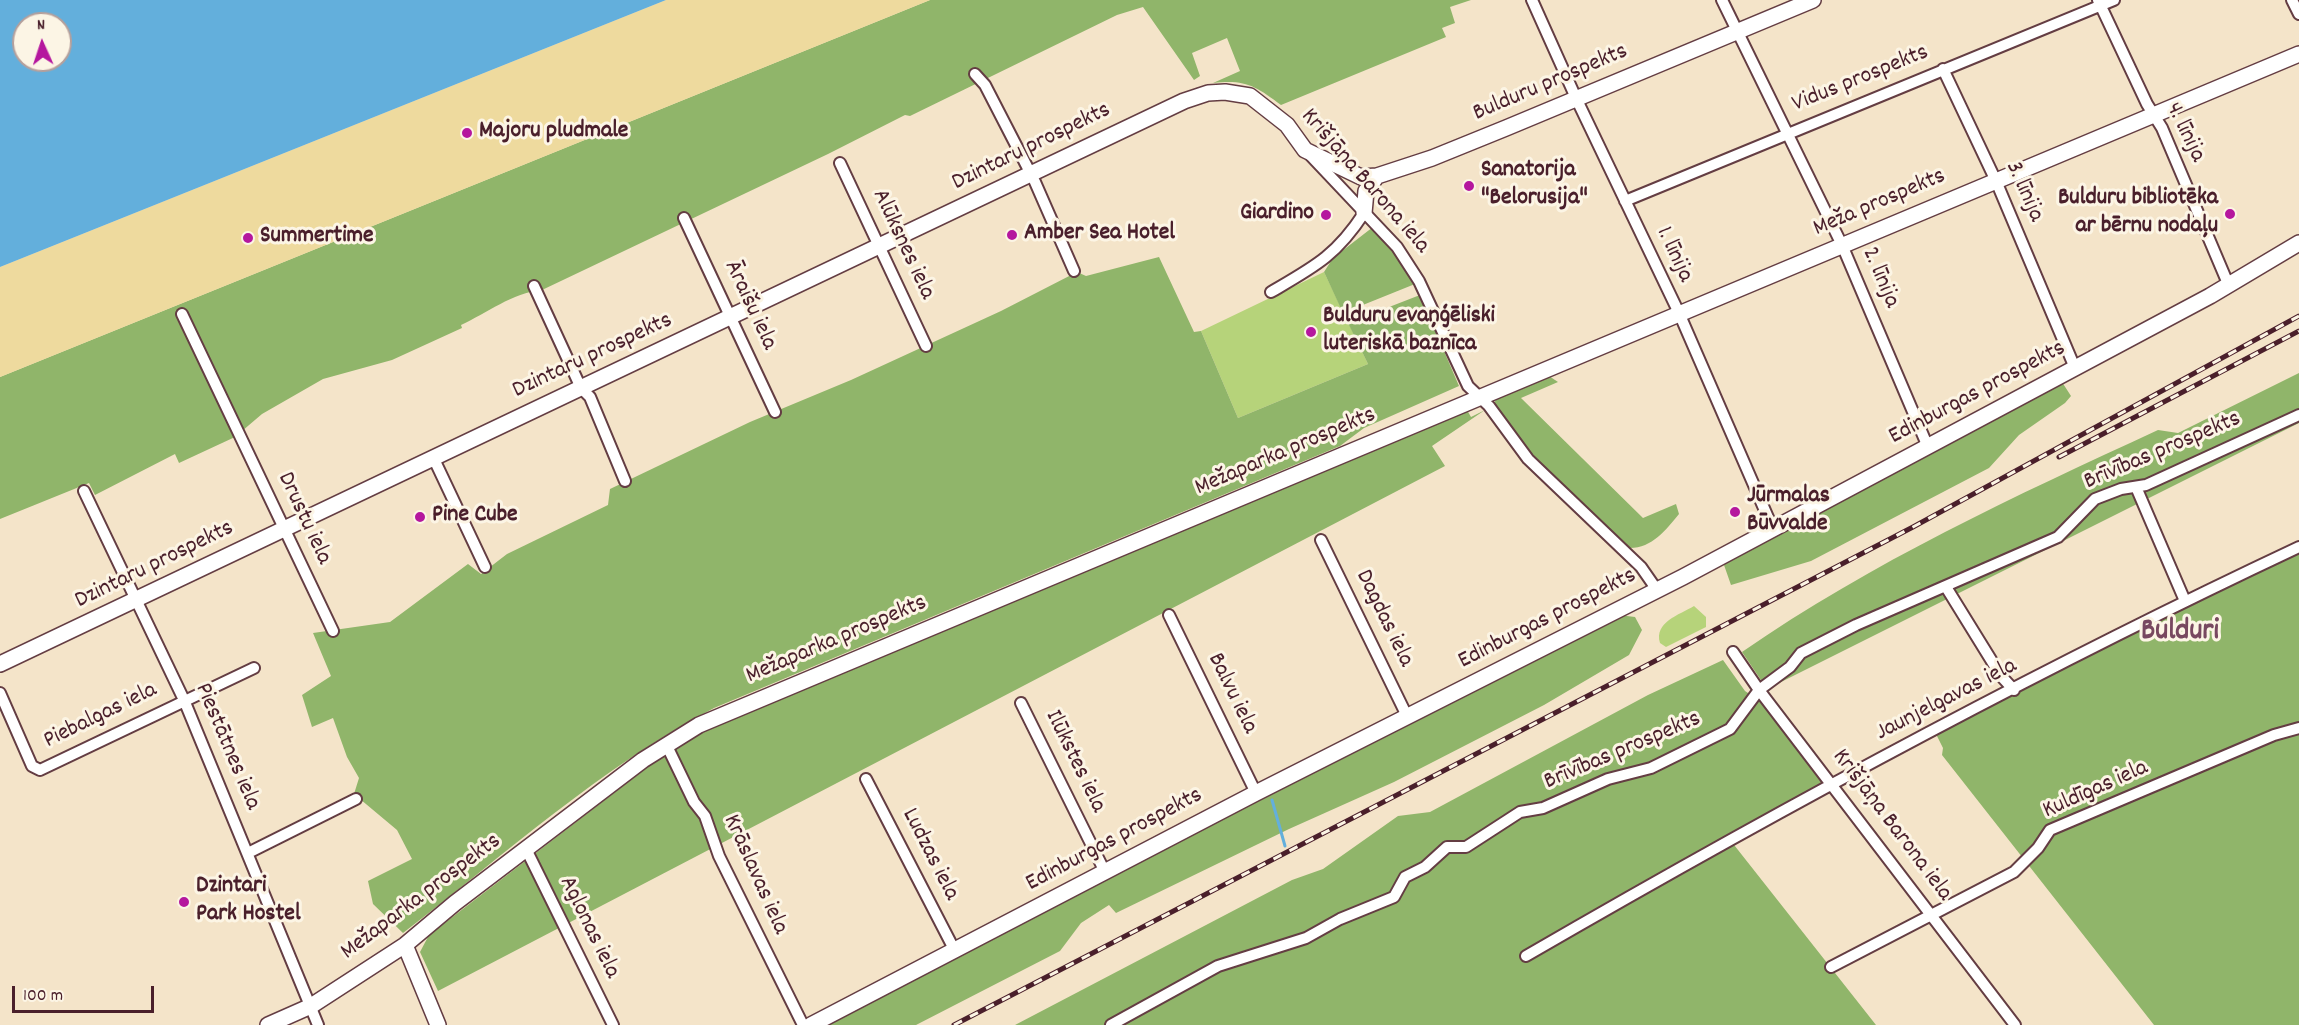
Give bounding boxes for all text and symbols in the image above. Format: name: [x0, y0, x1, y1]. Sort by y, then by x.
north arrow: [12, 12, 72, 72]
text: N: [37, 14, 46, 37]
street label: Bulduru prospekts: [1469, 39, 1633, 129]
street label: Vidus prospekts: [1789, 40, 1933, 120]
street label: Dzintaru prospekts: [948, 97, 1116, 199]
street label: 4. līnija: [2157, 99, 2211, 167]
street label: Krišjāņa Barona iela: [1293, 104, 1435, 260]
place label: Majoru pludmale: [479, 119, 628, 147]
marker: Majoru pludmale: [460, 126, 474, 140]
street label: 3. līnija: [1997, 157, 2049, 227]
place label: Sanatorija "Belorusija": [1481, 158, 1588, 214]
street label: Meža prospekts: [1810, 163, 1950, 245]
marker: Sanatorija "Belorusija": [1462, 179, 1476, 193]
street label: Alūksnes iela: [864, 185, 940, 305]
place label: Bulduru bibliotēka ar bērnu nodaļu: [2058, 186, 2218, 242]
place label: Giardino: [1240, 201, 1314, 229]
marker: Bulduru bibliotēka ar bērnu nodaļu: [2223, 207, 2237, 221]
marker: Giardino: [1319, 208, 1333, 222]
place label: Amber Sea Hotel: [1024, 221, 1175, 249]
street label: 1. līnija: [1648, 223, 1698, 287]
place label: Summertime: [260, 224, 374, 252]
marker: Amber Sea Hotel: [1005, 228, 1019, 242]
marker: Summertime: [241, 231, 255, 245]
street label: 2. līnija: [1853, 243, 1905, 313]
street label: Āraišu iela: [716, 257, 782, 355]
place label: Bulduru evaņģēliski luteriskā baznīca: [1323, 304, 1495, 360]
street label: Dzintaru prospekts: [509, 307, 677, 407]
marker: Bulduru evaņģēliski luteriskā baznīca: [1304, 325, 1318, 339]
street label: Edinburgas prospekts: [1885, 335, 2071, 453]
street label: Mežaparka prospekts: [1191, 402, 1381, 504]
street label: Brīvības prospekts: [2080, 406, 2246, 498]
street label: Drustu iela: [269, 468, 337, 570]
place label: Jūrmalas Būvvalde: [1747, 484, 1830, 540]
place label: Pine Cube: [432, 503, 518, 531]
marker: Jūrmalas Būvvalde: [1728, 505, 1742, 519]
marker: Pine Cube: [413, 510, 427, 524]
street label: Dzintaru prospekts: [71, 515, 239, 617]
street label: Edinburgas prospekts: [1454, 563, 1642, 677]
street label: Dagdas iela: [1347, 566, 1419, 672]
street label: Mežaparka prospekts: [742, 590, 932, 692]
district label: Bulduri: [2141, 616, 2219, 652]
street label: Balvu iela: [1199, 649, 1263, 739]
street label: Jaunjelgavas iela: [1872, 653, 2022, 749]
street label: Piebalgas iela: [40, 677, 162, 757]
street label: Piestātnes iela: [186, 679, 266, 815]
street label: Ilūkstes iela: [1037, 706, 1111, 818]
street label: Brīvības prospekts: [1540, 706, 1706, 798]
street label: Krišjāņa Barona iela: [1824, 744, 1958, 908]
street label: Kuldīgas iela: [2039, 755, 2153, 827]
street label: Edinburgas prospekts: [1022, 782, 1208, 900]
street label: Ludzas iela: [894, 804, 964, 906]
street label: Krāslavas iela: [715, 811, 793, 939]
street label: Mežaparka prospekts: [336, 828, 508, 968]
street label: Aglonas iela: [551, 872, 625, 984]
place label: Dzintari Park Hostel: [196, 874, 301, 930]
marker: Dzintari Park Hostel: [177, 895, 191, 909]
scale bar: [15, 974, 158, 1012]
text: 100 m: [23, 984, 63, 1009]

